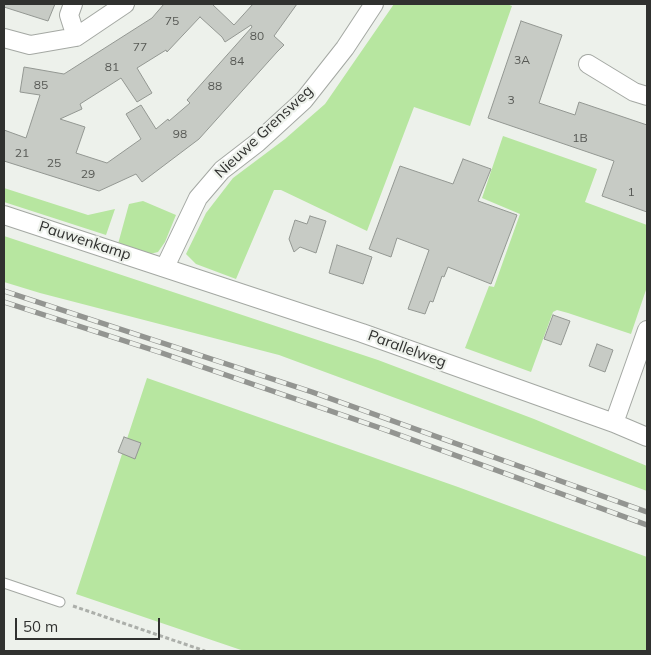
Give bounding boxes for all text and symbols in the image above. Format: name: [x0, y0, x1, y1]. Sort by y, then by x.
house number: 75: [165, 14, 179, 28]
house number: 80: [250, 29, 264, 43]
house number: 77: [133, 40, 147, 54]
house number: 3A: [514, 53, 530, 67]
house number: 84: [230, 54, 244, 68]
house number: 81: [105, 60, 119, 74]
house number: 85: [34, 78, 48, 92]
house number: 88: [208, 79, 222, 93]
street label: Nieuwe Grensweg: [211, 82, 317, 182]
house number: 3: [507, 93, 515, 107]
house number: 98: [173, 127, 187, 141]
house number: 1B: [572, 131, 588, 145]
house number: 21: [15, 146, 29, 160]
house number: 25: [47, 156, 61, 170]
house number: 29: [81, 167, 95, 181]
house number: 1: [627, 185, 635, 199]
street label: Pauwenkamp: [37, 218, 133, 264]
street label: Parallelweg: [366, 327, 448, 371]
scale bar: [18, 608, 162, 640]
text: 50 m: [23, 617, 58, 636]

